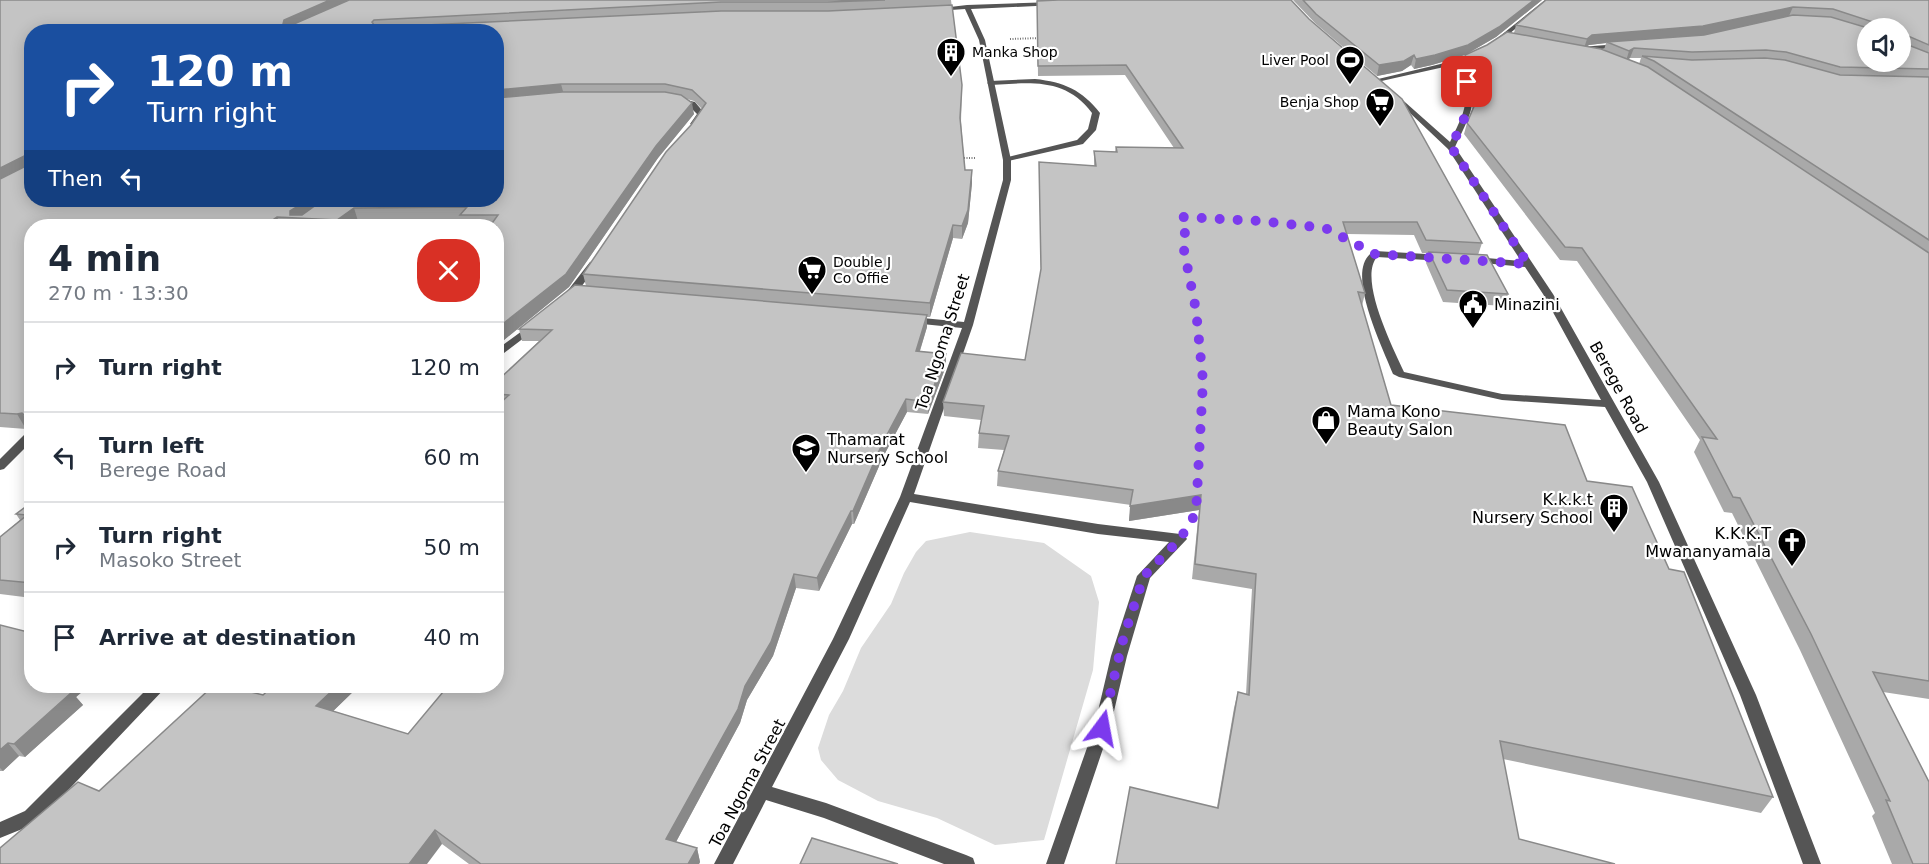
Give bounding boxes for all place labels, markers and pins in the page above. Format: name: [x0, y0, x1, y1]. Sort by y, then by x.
building icon: Manka Shop: [935, 36, 967, 78]
place label: Manka Shop: [972, 44, 1058, 60]
sports icon: Liver Pool: [1334, 44, 1366, 86]
place label: Liver Pool: [1261, 52, 1329, 68]
pin: [1441, 56, 1492, 107]
supermarket icon: Benja Shop: [1364, 86, 1396, 128]
place label: Benja Shop: [1280, 94, 1359, 110]
supermarket icon: Double J Co Offie: [796, 254, 828, 296]
place label: Double J Co Offie: [833, 254, 891, 286]
public building icon: Minazini: [1457, 288, 1489, 330]
place label: Minazini: [1494, 295, 1560, 314]
place label: Mama Kono Beauty Salon: [1347, 402, 1453, 439]
shop icon: Mama Kono Beauty Salon: [1310, 404, 1342, 446]
place label: Thamarat Nursery School: [826, 430, 948, 467]
school or university icon: Thamarat Nursery School: [790, 432, 822, 474]
place label: K.k.k.t Nursery School: [1472, 490, 1593, 527]
building icon: K.k.k.t Nursery School: [1598, 492, 1630, 534]
place label: K.K.K.T Mwananyamala: [1645, 524, 1771, 561]
church icon: K.K.K.T Mwananyamala: [1776, 526, 1808, 568]

